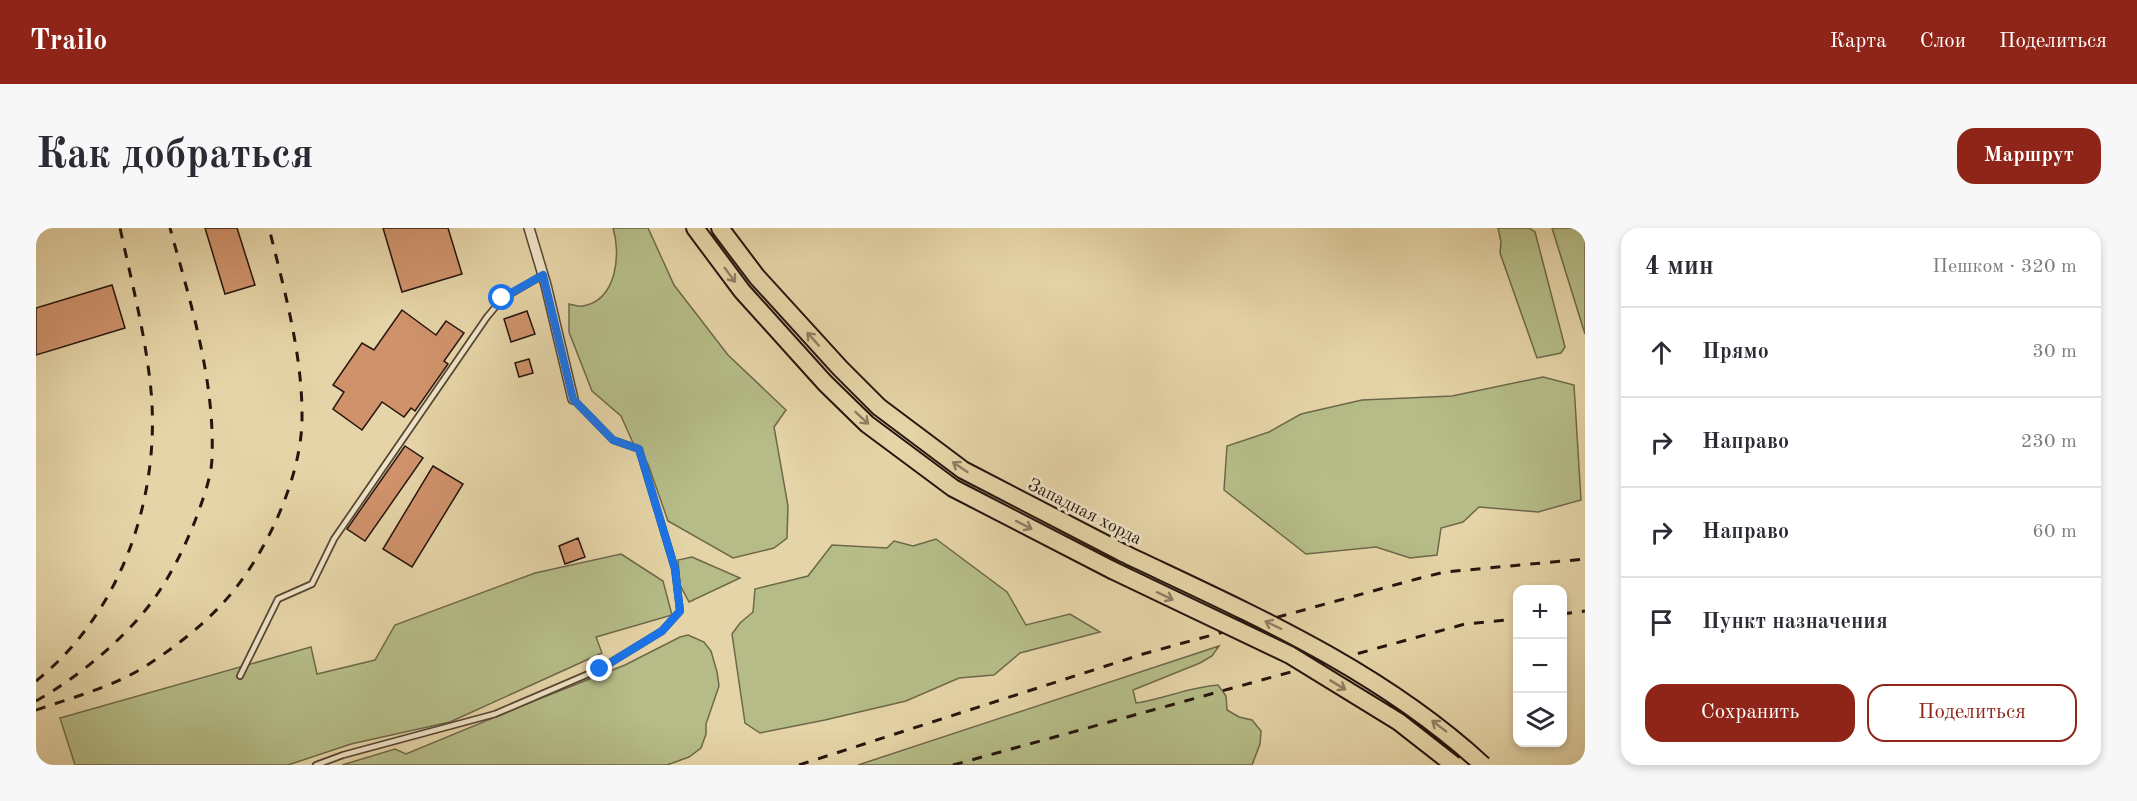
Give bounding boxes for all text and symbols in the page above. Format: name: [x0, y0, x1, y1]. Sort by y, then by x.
text: Trailo: [30, 28, 107, 56]
text: Карта: [1830, 31, 1887, 52]
text: Слои: [1920, 31, 1966, 52]
text: Поделиться: [1999, 31, 2107, 52]
button: Маршрут: [1957, 128, 2101, 184]
text: Как добраться: [36, 135, 313, 177]
text: 4 мин: [1645, 254, 1714, 280]
text: Пешком · 320 m: [1932, 257, 2077, 277]
one-way arrow: [723, 267, 736, 283]
route start: [488, 284, 514, 310]
one-way arrow: [806, 332, 820, 347]
icon: ahead: [1645, 336, 1678, 369]
text: Прямо: [1702, 341, 1769, 363]
text: 30 m: [2032, 342, 2077, 362]
one-way arrow: [854, 411, 869, 426]
icon: right: [1645, 426, 1678, 459]
text: Направо: [1702, 431, 1789, 453]
text: 230 m: [2021, 432, 2077, 452]
one-way arrow: [952, 461, 968, 473]
street label: Западная хорда: [1025, 475, 1145, 548]
icon: right: [1645, 516, 1678, 549]
one-way arrow: [1015, 519, 1032, 531]
text: Направо: [1702, 521, 1789, 543]
text: 60 m: [2032, 522, 2077, 542]
map controls: [1513, 585, 1567, 747]
button: +: [1513, 585, 1567, 639]
one-way arrow: [1155, 590, 1173, 602]
icon: arrive: [1645, 606, 1678, 639]
text: Пункт назначения: [1702, 611, 1888, 633]
one-way arrow: [1264, 619, 1282, 630]
button: −: [1513, 639, 1567, 693]
route end: [586, 655, 612, 681]
one-way arrow: [1329, 679, 1346, 691]
button: Сохранить: [1645, 684, 1855, 742]
button: Поделиться: [1867, 684, 2077, 742]
button: layers: [1513, 693, 1567, 747]
one-way arrow: [1431, 720, 1447, 733]

